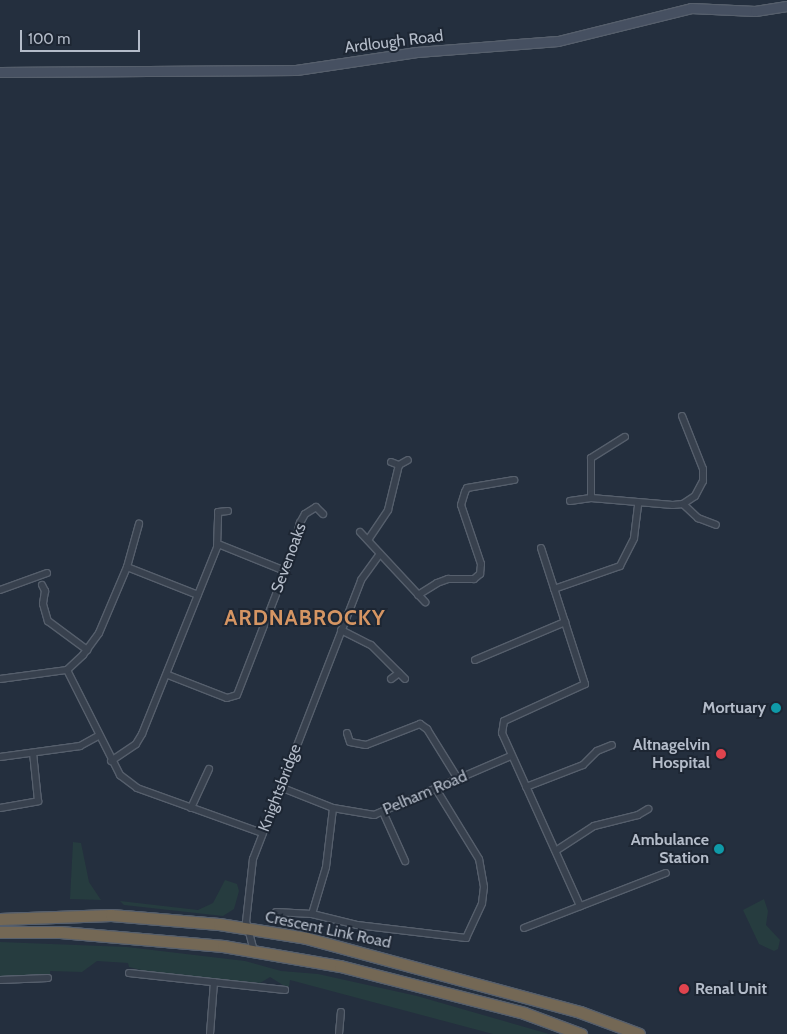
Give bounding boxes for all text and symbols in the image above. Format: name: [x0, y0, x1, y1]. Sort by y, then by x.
scale bar: [22, 20, 142, 52]
street label: Ardlough Road: [343, 26, 445, 58]
text: 100 m: [28, 30, 70, 48]
street label: Sevenoaks: [268, 521, 310, 595]
district label: ARDNABROCKY: [223, 605, 387, 631]
place label: Mortuary: [702, 698, 766, 718]
marker: Mortuary: [770, 702, 782, 714]
place label: Altnagelvin Hospital: [633, 735, 710, 773]
street label: Knightsbridge: [255, 741, 305, 835]
marker: Altnagelvin Hospital: [714, 747, 728, 761]
street label: Pelham Road: [380, 767, 470, 819]
place label: Ambulance Station: [631, 830, 709, 868]
marker: Ambulance Station: [713, 843, 725, 855]
street label: Crescent Link Road: [263, 907, 393, 953]
place label: Renal Unit: [695, 979, 767, 999]
marker: Renal Unit: [677, 982, 691, 996]

